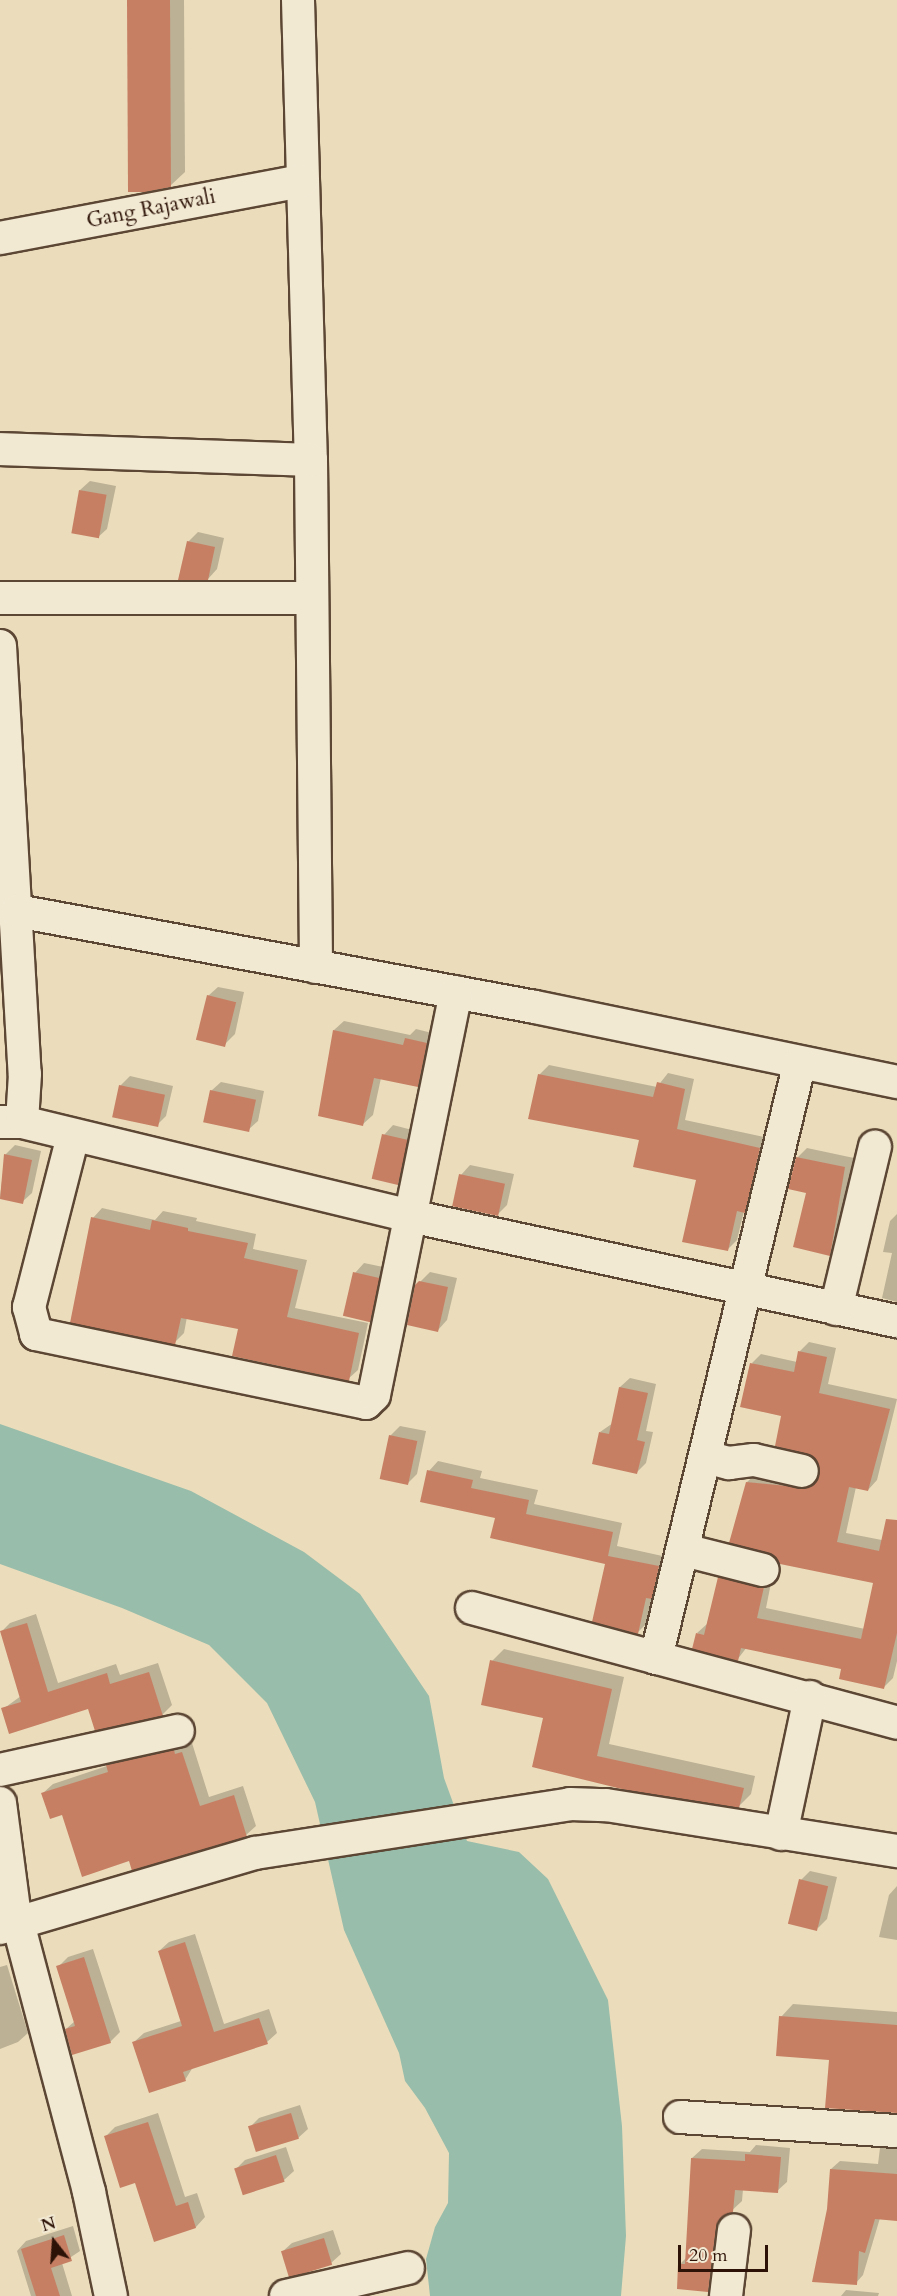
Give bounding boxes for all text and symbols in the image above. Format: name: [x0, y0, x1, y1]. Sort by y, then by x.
street label: Gang Rajawali: [84, 184, 218, 234]
north arrow: [24, 2212, 84, 2272]
text: N: [39, 2212, 59, 2237]
scale bar: [681, 2233, 771, 2271]
text: 20 m: [689, 2243, 728, 2268]

